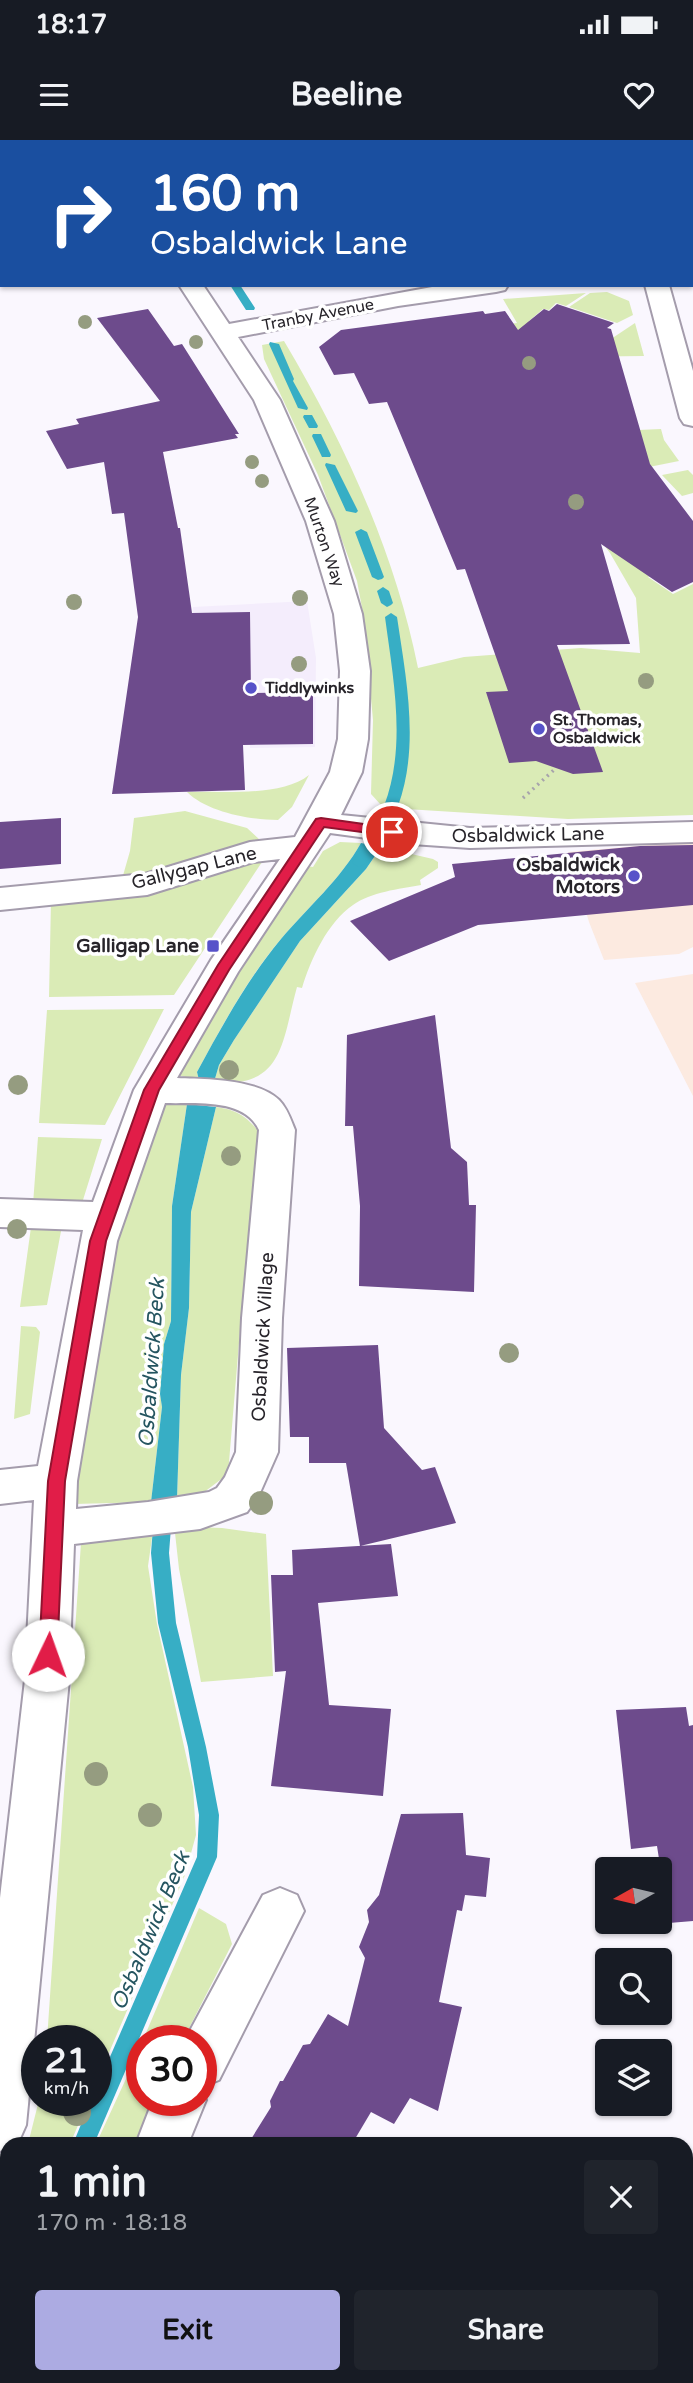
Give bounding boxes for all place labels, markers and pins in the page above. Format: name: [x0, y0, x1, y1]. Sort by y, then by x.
place label: Tiddlywinks: [264, 678, 354, 698]
marker: Tiddlywinks: [243, 680, 259, 696]
place label: St. Thomas, Osbaldwick: [553, 710, 642, 748]
marker: St. Thomas, Osbaldwick: [531, 721, 547, 737]
pin: [362, 802, 422, 862]
place label: Osbaldwick Motors: [516, 854, 621, 898]
marker: Osbaldwick Motors: [626, 868, 642, 884]
place label: Galligap Lane: [76, 935, 199, 958]
marker: Galligap Lane: [205, 938, 221, 954]

